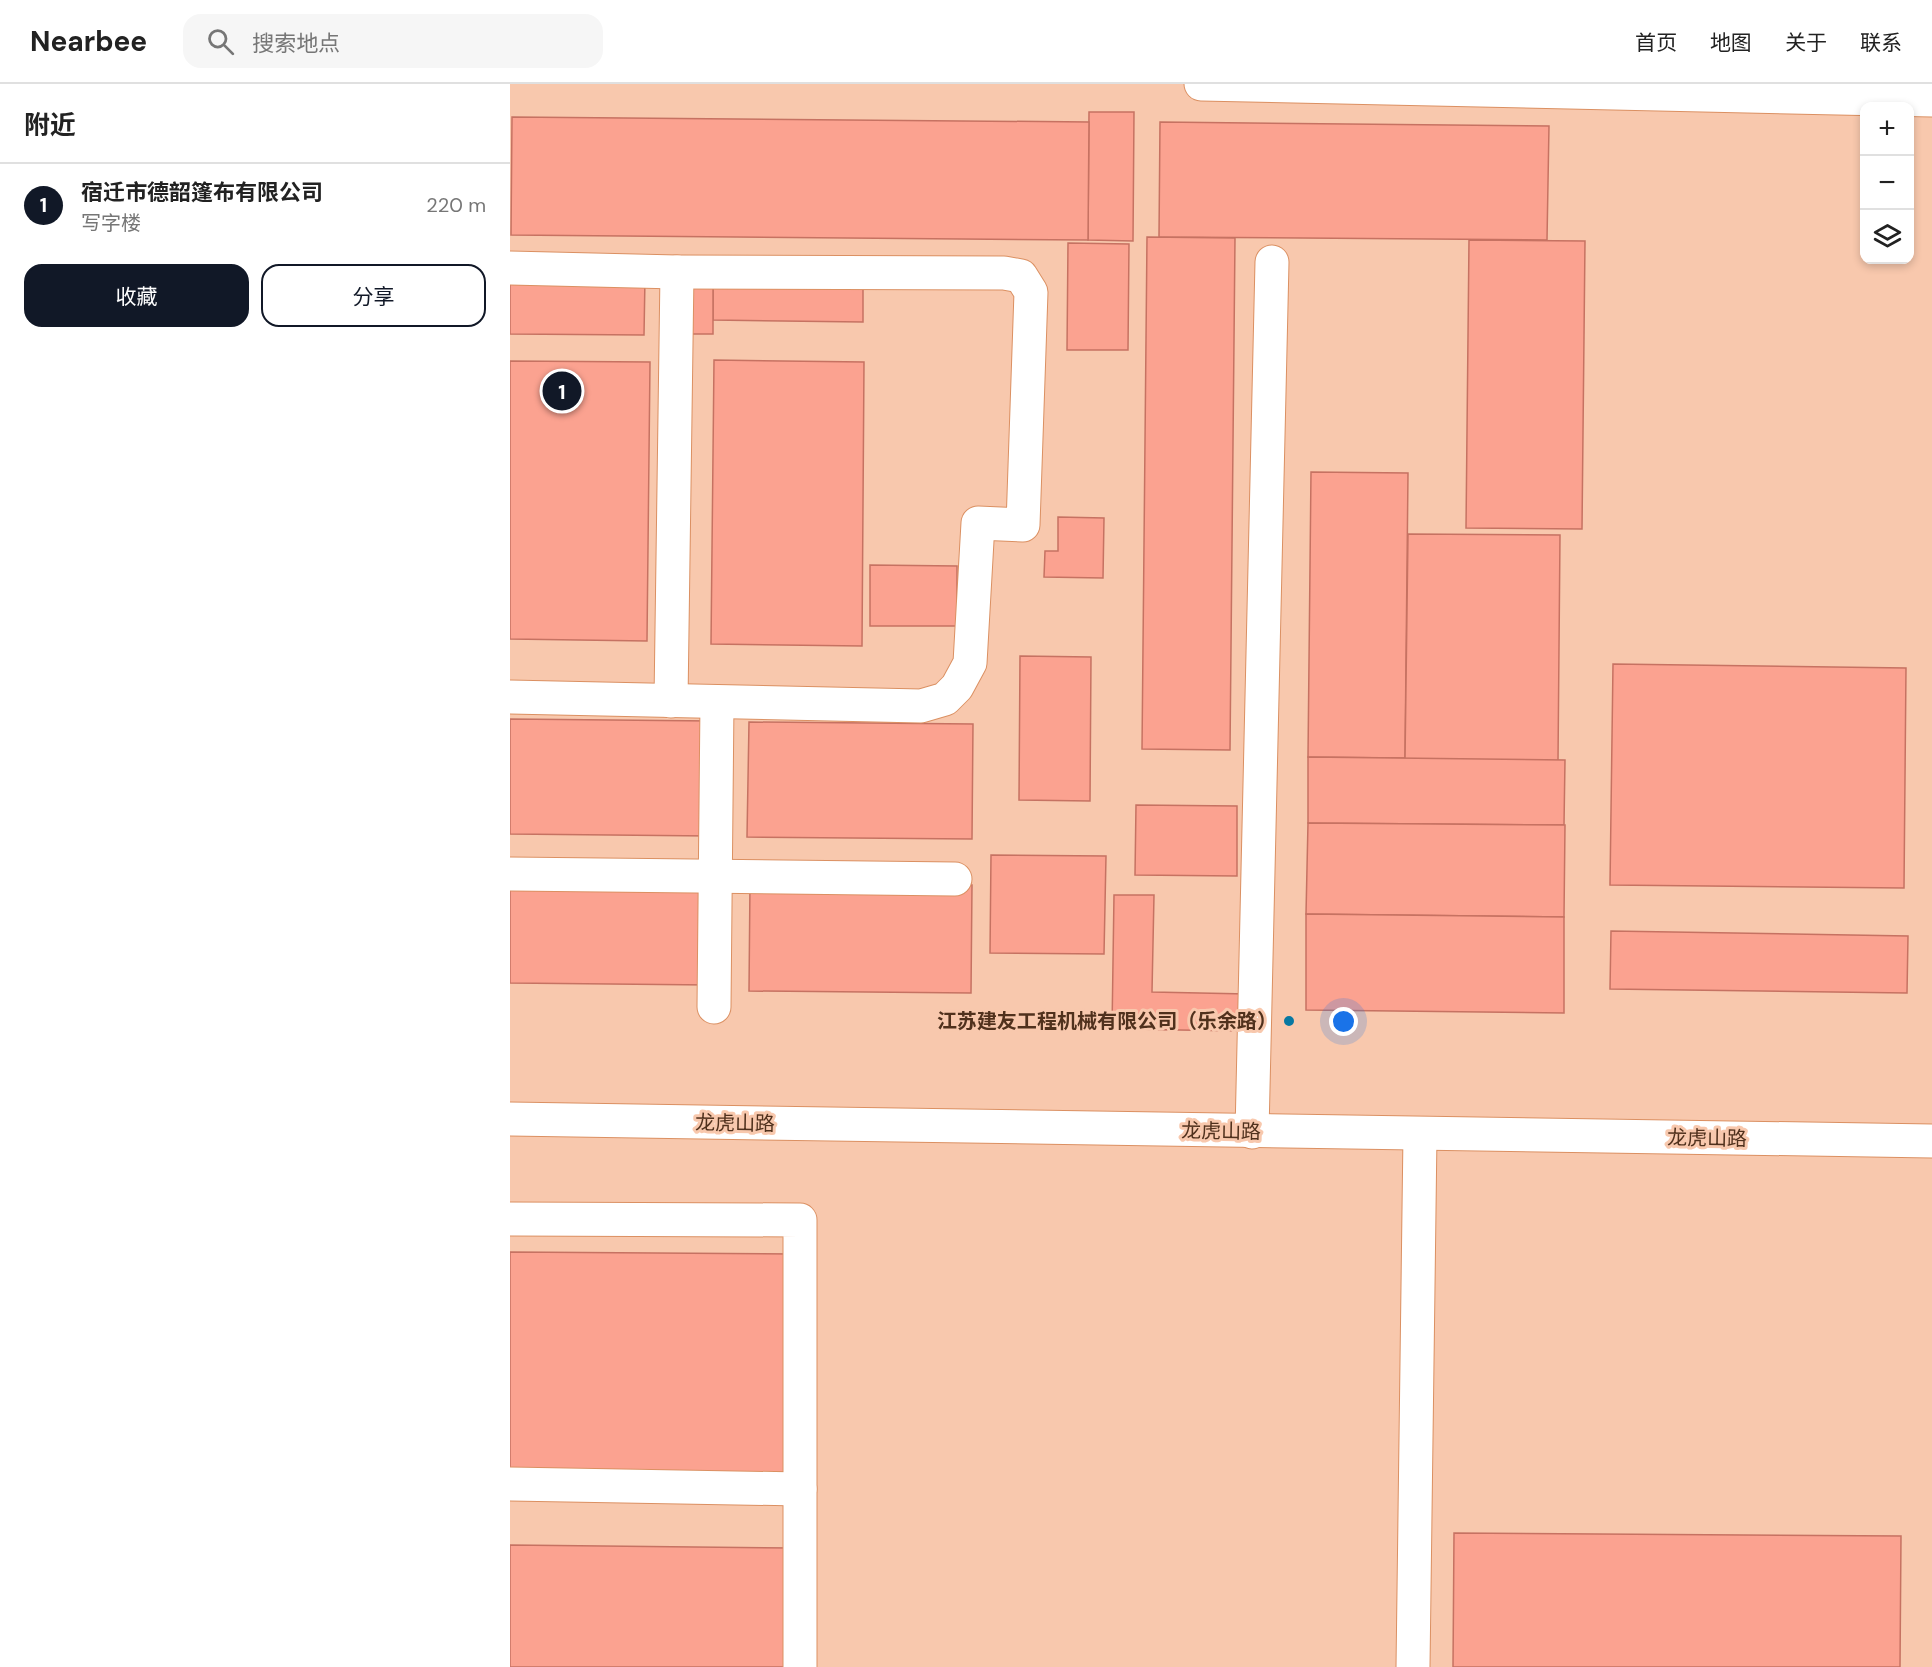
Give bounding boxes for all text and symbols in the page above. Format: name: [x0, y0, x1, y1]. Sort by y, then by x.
search box: [183, 14, 603, 68]
text: Nearbee: [30, 23, 147, 60]
icon: search: [204, 25, 237, 58]
text: 搜索地点: [252, 29, 340, 58]
text: 首页: [1635, 29, 1677, 57]
text: 地图: [1710, 29, 1752, 57]
text: 关于: [1785, 29, 1827, 57]
text: 联系: [1860, 29, 1902, 57]
map controls: [1860, 102, 1914, 264]
button: +: [1860, 102, 1914, 156]
text: 附近: [24, 108, 76, 142]
button: −: [1860, 156, 1914, 210]
text: 宿迁市德韶篷布有限公司: [81, 178, 323, 207]
text: 1: [40, 192, 47, 218]
text: 220 m: [426, 192, 486, 218]
text: 写字楼: [81, 210, 141, 236]
button: layers: [1860, 210, 1914, 264]
button: 收藏: [24, 264, 249, 327]
button: 分享: [261, 264, 486, 327]
pin: 1: [542, 368, 582, 414]
your location: [1329, 1007, 1358, 1036]
place label: 江苏建友工程机械有限公司（乐余路）: [937, 1008, 1277, 1034]
marker: 江苏建友工程机械有限公司（乐余路）: [1282, 1014, 1296, 1028]
street label: 龙虎山路: [695, 1109, 775, 1137]
street label: 龙虎山路: [1181, 1117, 1261, 1145]
street label: 龙虎山路: [1667, 1124, 1747, 1152]

